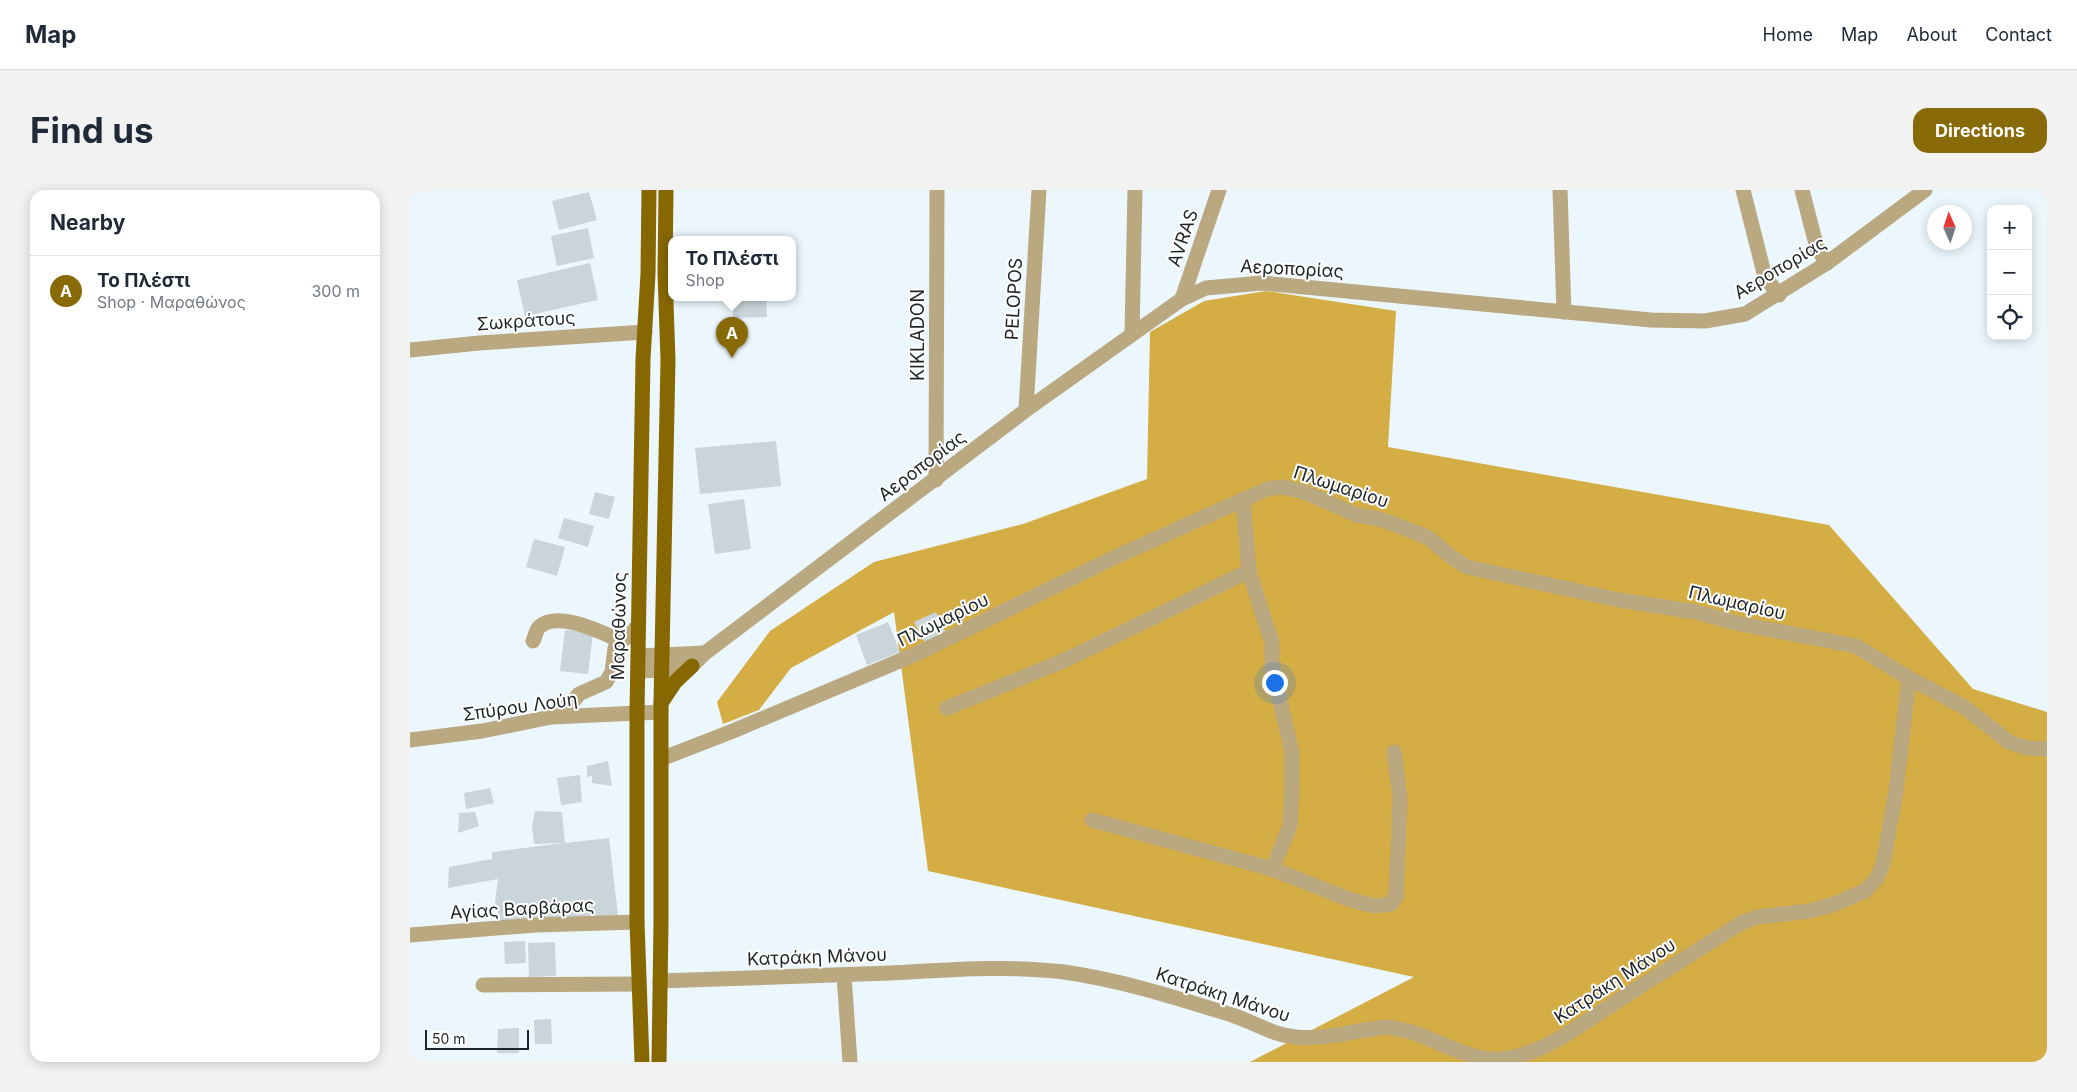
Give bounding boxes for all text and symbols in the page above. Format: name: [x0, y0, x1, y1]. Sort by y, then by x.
text: Map: [25, 20, 76, 49]
text: Home: [1763, 24, 1813, 45]
text: Map: [1841, 24, 1878, 45]
text: About: [1906, 24, 1957, 45]
text: Contact: [1985, 24, 2052, 45]
button: Directions: [1913, 108, 2047, 153]
text: Find us: [30, 109, 154, 151]
north arrow: [1927, 205, 1972, 250]
map controls: [1987, 205, 2032, 340]
button: +: [1987, 205, 2032, 250]
street label: AVRAS: [1163, 206, 1202, 269]
text: Nearby: [50, 210, 125, 235]
street label: Αεροπορίας: [1730, 232, 1830, 303]
popup: [668, 236, 796, 301]
text: Το Πλέστι: [685, 247, 779, 270]
button: −: [1987, 250, 2032, 295]
street label: Αεροπορίας: [1240, 255, 1344, 282]
street label: PELOPOS: [1001, 257, 1026, 341]
text: Το Πλέστι: [97, 269, 190, 292]
text: Shop: [685, 270, 725, 290]
text: A: [60, 281, 72, 301]
text: 300 m: [311, 281, 360, 301]
street label: KIKLADON: [907, 289, 928, 381]
text: Shop · Μαραθώνος: [97, 292, 246, 312]
button: locate: [1987, 295, 2032, 340]
street label: Σωκράτους: [476, 307, 576, 334]
pin: A: [716, 317, 748, 358]
street label: Αεροπορίας: [874, 426, 969, 505]
street label: Πλωμαρίου: [1291, 461, 1391, 512]
street label: Μαραθώνος: [607, 572, 630, 680]
street label: Πλωμαρίου: [1687, 581, 1788, 624]
street label: Πλωμαρίου: [894, 588, 992, 651]
your location: [1262, 670, 1288, 696]
street label: Σπύρου Λούη: [461, 688, 579, 725]
street label: Αγίας Βαρβάρας: [449, 894, 595, 923]
street label: Κατράκη Μάνου: [1550, 934, 1679, 1028]
street label: Κατράκη Μάνου: [747, 944, 887, 969]
street label: Κατράκη Μάνου: [1153, 963, 1293, 1026]
scale bar: [425, 1027, 529, 1050]
text: 50 m: [432, 1030, 466, 1047]

